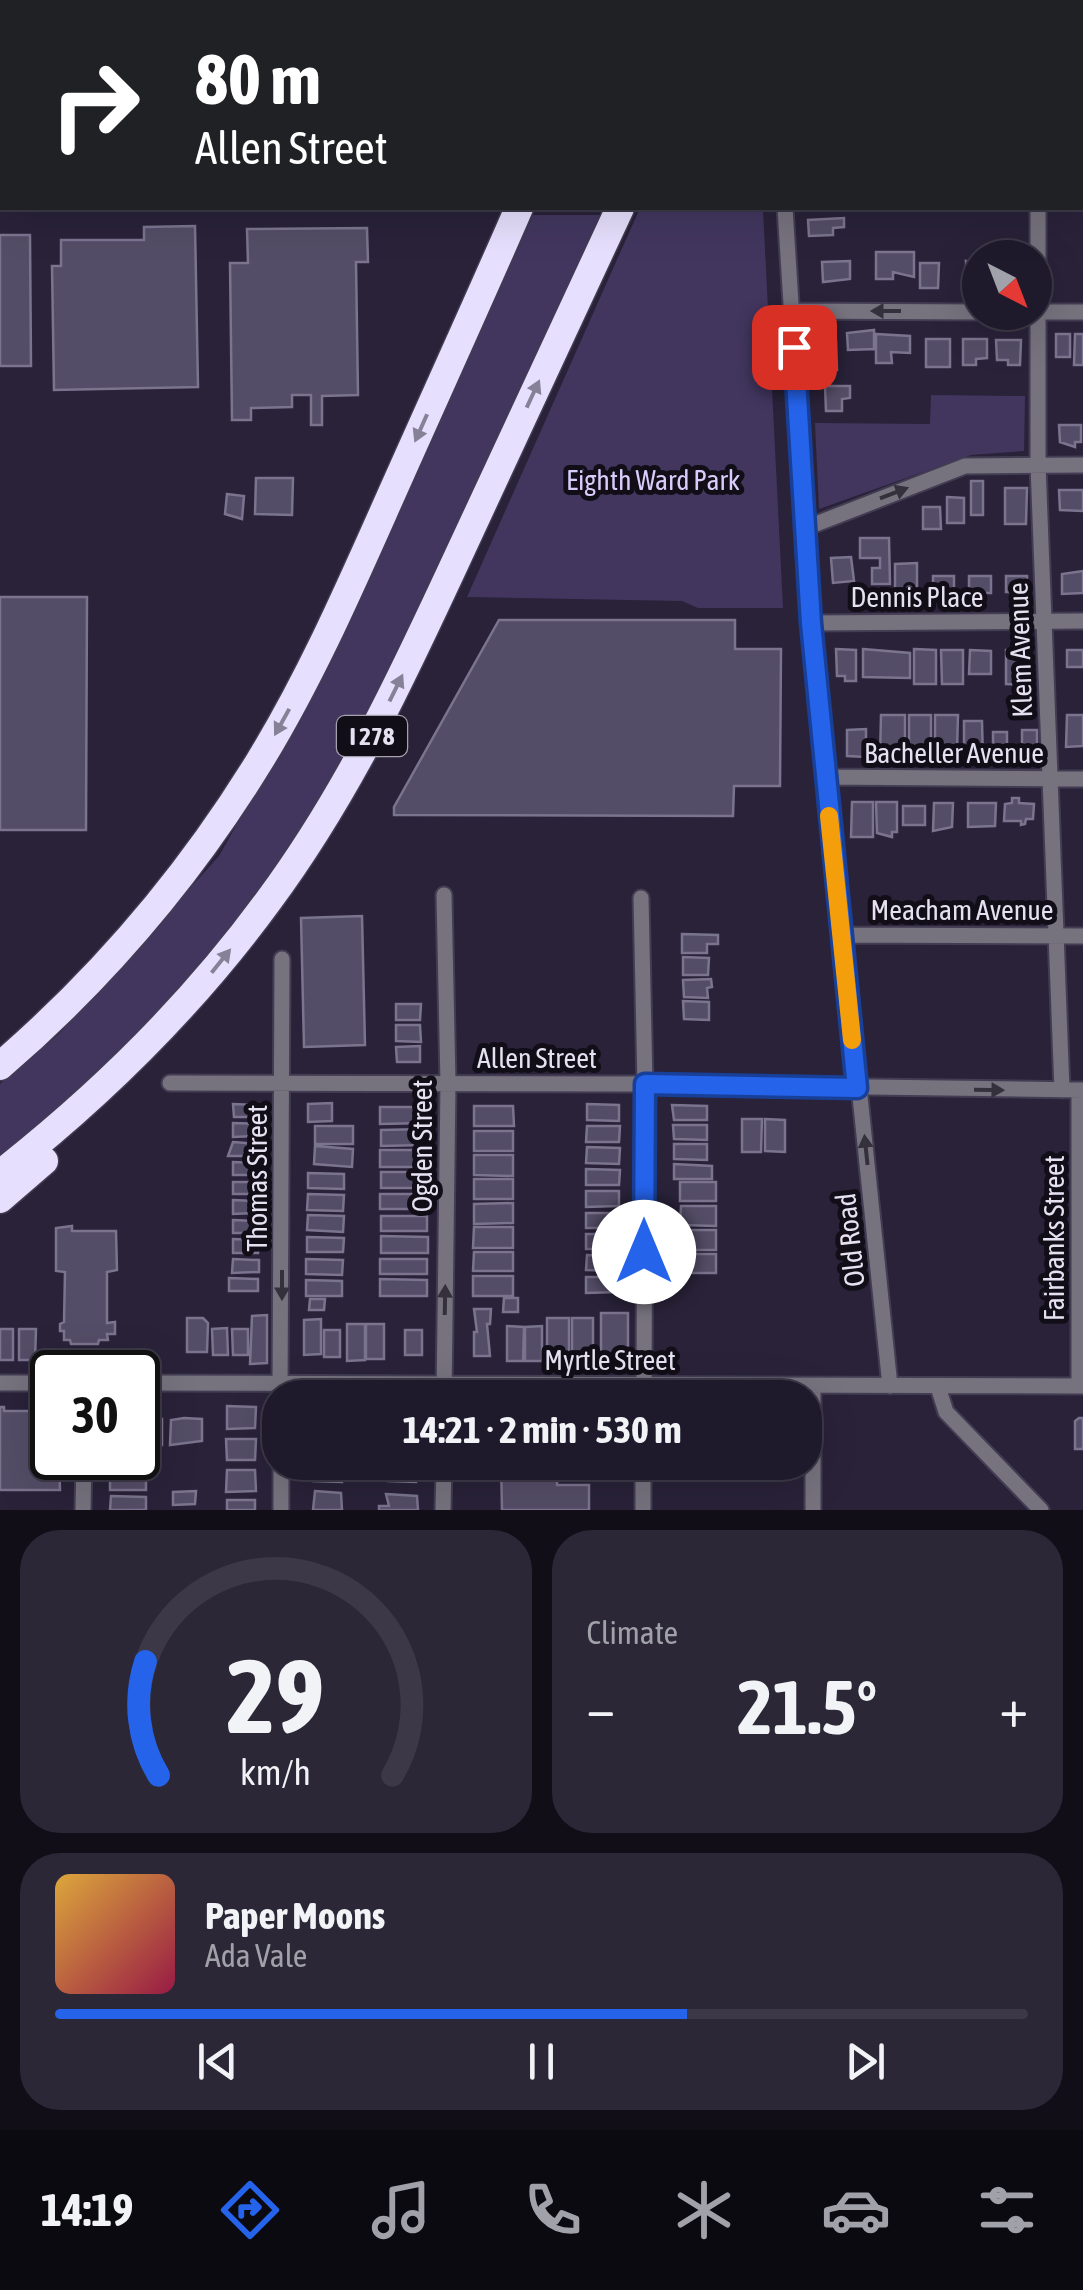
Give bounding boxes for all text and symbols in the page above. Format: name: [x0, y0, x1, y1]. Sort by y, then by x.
text: 80 m: [195, 39, 321, 119]
icon: right: [30, 40, 160, 170]
text: Allen Street: [195, 122, 388, 174]
north arrow: [962, 240, 1052, 330]
map controls: [962, 240, 1052, 330]
one-way arrow: [869, 303, 901, 319]
pin: [752, 305, 837, 390]
icon: arrive: [767, 320, 822, 375]
one-way arrow: [525, 379, 542, 408]
one-way arrow: [413, 413, 429, 443]
park label: Eighth Ward Park: [566, 464, 740, 496]
one-way arrow: [879, 485, 909, 501]
street label: Dennis Place: [851, 581, 983, 613]
street label: Klem Avenue: [1002, 582, 1038, 718]
one-way arrow: [388, 674, 405, 703]
one-way arrow: [274, 708, 291, 736]
road number: I 278: [337, 716, 407, 756]
street label: Bacheller Avenue: [864, 737, 1044, 769]
street label: Meacham Avenue: [871, 894, 1053, 926]
one-way arrow: [210, 949, 231, 974]
street label: Allen Street: [477, 1042, 597, 1074]
street label: Ogden Street: [406, 1080, 438, 1212]
one-way arrow: [974, 1082, 1006, 1098]
street label: Thomas Street: [241, 1105, 273, 1251]
one-way arrow: [857, 1133, 873, 1165]
street label: Fairbanks Street: [1038, 1155, 1070, 1321]
street label: Old Road: [829, 1192, 871, 1288]
position arrow: [592, 1200, 696, 1304]
one-way arrow: [274, 1270, 290, 1302]
one-way arrow: [438, 1284, 454, 1316]
street label: Myrtle Street: [544, 1344, 676, 1376]
speed limit sign: 30: [30, 1350, 160, 1480]
text: 14:21 · 2 min · 530 m: [402, 1408, 682, 1451]
text: Climate: [587, 1614, 678, 1651]
text: 29: [227, 1636, 325, 1755]
text: 21.5°: [737, 1664, 877, 1750]
text: −: [587, 1676, 615, 1739]
text: +: [999, 1676, 1028, 1739]
text: km/h: [240, 1752, 311, 1793]
text: Paper Moons: [205, 1894, 385, 1937]
text: Ada Vale: [205, 1937, 307, 1974]
icon: previous: [190, 2034, 245, 2089]
icon: pause: [514, 2034, 569, 2089]
icon: next: [838, 2034, 893, 2089]
icon: directions: [215, 2175, 285, 2245]
icon: music: [366, 2175, 436, 2245]
icon: phone: [518, 2175, 588, 2245]
icon: climate: [669, 2175, 739, 2245]
icon: car: [821, 2175, 891, 2245]
icon: filters: [972, 2175, 1042, 2245]
text: 14:19: [41, 2184, 133, 2236]

